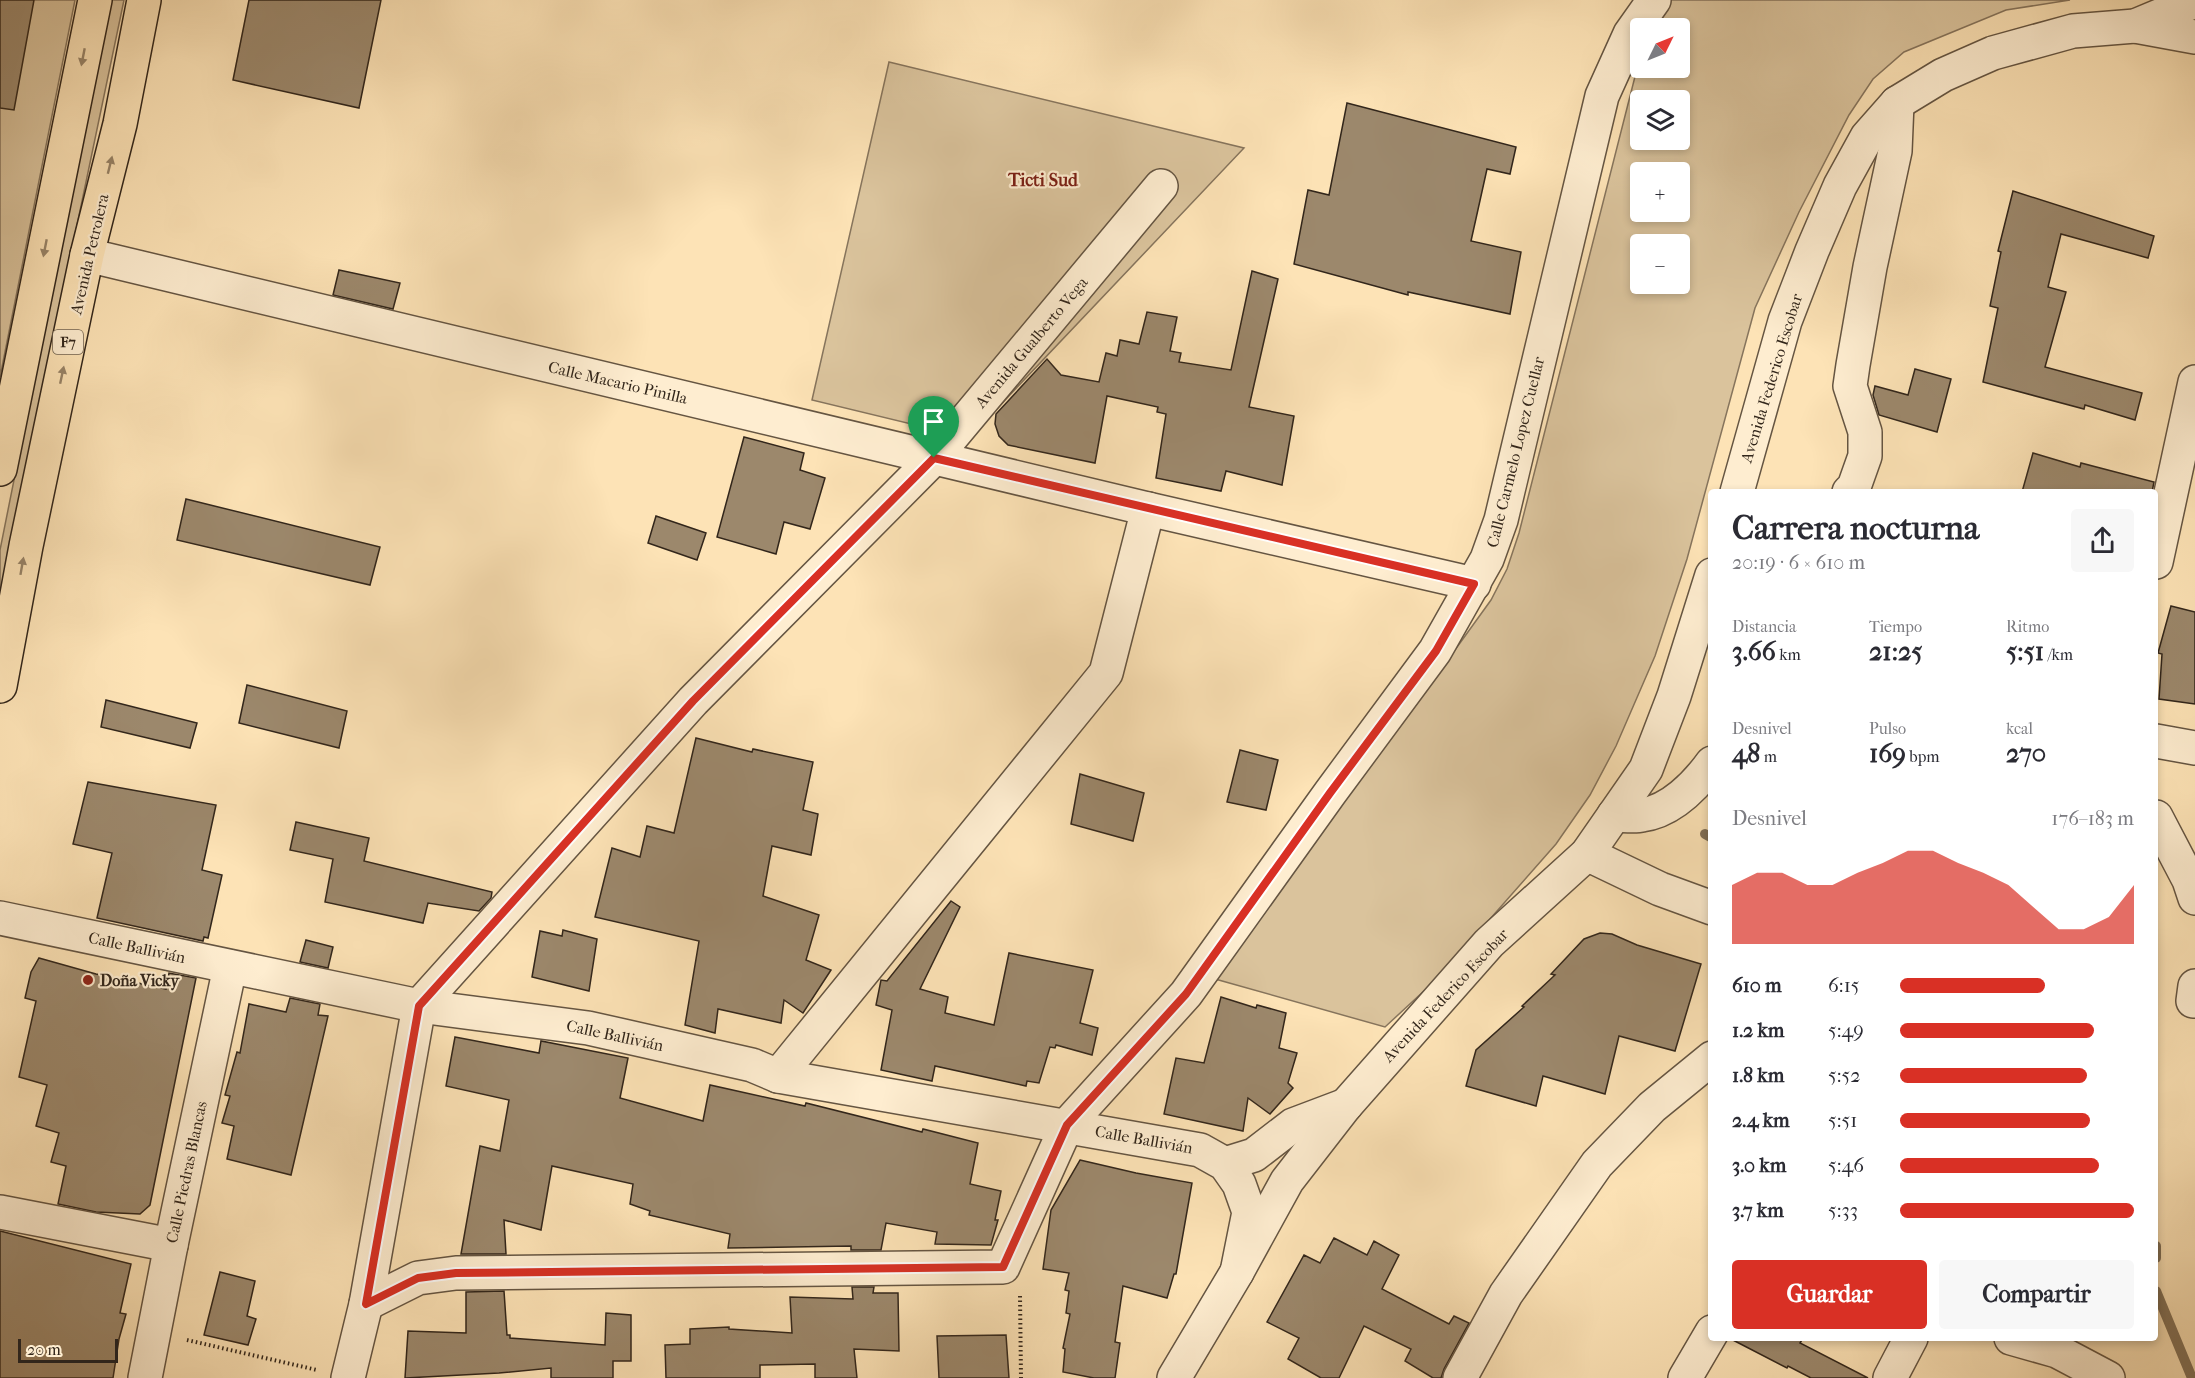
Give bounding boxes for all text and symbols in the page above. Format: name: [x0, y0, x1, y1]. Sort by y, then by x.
north arrow: [1630, 18, 1690, 78]
map controls: [1630, 18, 1690, 294]
one-way arrow: [78, 48, 87, 67]
button: layers: [1630, 90, 1690, 150]
one-way arrow: [106, 155, 115, 173]
button: +: [1630, 162, 1690, 222]
district label: Ticti Sud: [1007, 170, 1079, 191]
street label: Avenida Petrolera: [66, 191, 113, 317]
button: −: [1630, 234, 1690, 294]
one-way arrow: [40, 239, 49, 258]
street label: Avenida Gualberto Vega: [970, 273, 1092, 412]
street label: Avenida Federico Escobar: [1736, 291, 1806, 466]
road number: F7: [53, 330, 83, 354]
street label: Calle Carmelo Lopez Cuellar: [1483, 355, 1548, 549]
street label: Calle Macario Pinilla: [546, 357, 690, 408]
one-way arrow: [57, 366, 67, 384]
pin: [908, 396, 959, 458]
icon: arrive: [917, 405, 950, 438]
text: Carrera nocturna: [1732, 509, 1979, 548]
button: share: [2071, 509, 2134, 572]
text: 20:19 · 6 × 610 m: [1732, 551, 1865, 574]
one-way arrow: [18, 556, 27, 575]
text: Distancia: [1732, 617, 1796, 636]
text: Tiempo: [1869, 617, 1922, 636]
text: Ritmo: [2006, 617, 2049, 636]
text: 3.66: [1732, 636, 1776, 667]
text: 21:25: [1869, 636, 1923, 667]
text: 5:51: [2006, 636, 2044, 667]
text: km: [1776, 645, 1801, 664]
text: /km: [2044, 645, 2073, 664]
text: Desnivel: [1732, 719, 1792, 738]
text: Pulso: [1869, 719, 1906, 738]
text: kcal: [2006, 719, 2033, 738]
text: 48: [1732, 738, 1760, 769]
text: 169: [1869, 738, 1906, 769]
text: 270: [2006, 738, 2046, 769]
text: m: [1760, 747, 1777, 766]
text: bpm: [1906, 747, 1940, 766]
text: Desnivel: [1732, 807, 1807, 830]
text: 176–183 m: [2051, 807, 2134, 830]
street label: Avenida Federico Escobar: [1378, 925, 1512, 1067]
street label: Calle Ballivián: [87, 928, 188, 967]
place label: Doña Vicky: [100, 971, 181, 991]
marker: Doña Vicky: [81, 973, 95, 987]
text: 610 m: [1732, 974, 1782, 997]
text: 6:15: [1828, 974, 1859, 997]
street label: Calle Ballivián: [565, 1016, 666, 1055]
text: 1.2 km: [1732, 1019, 1785, 1042]
text: 5:49: [1828, 1019, 1864, 1042]
text: 1.8 km: [1732, 1064, 1784, 1087]
text: 5:52: [1828, 1064, 1860, 1087]
street label: Calle Piedras Blancas: [162, 1099, 211, 1245]
text: 2.4 km: [1732, 1109, 1790, 1132]
text: 5:51: [1828, 1109, 1857, 1132]
street label: Calle Ballivián: [1094, 1122, 1195, 1158]
text: 3.0 km: [1732, 1154, 1786, 1177]
text: 5:46: [1828, 1154, 1864, 1177]
text: 3.7 km: [1732, 1199, 1784, 1222]
text: 5:33: [1828, 1199, 1858, 1222]
button: Guardar: [1732, 1260, 1927, 1329]
button: Compartir: [1939, 1260, 2134, 1329]
scale bar: [18, 1336, 118, 1364]
text: 20 m: [27, 1340, 61, 1359]

